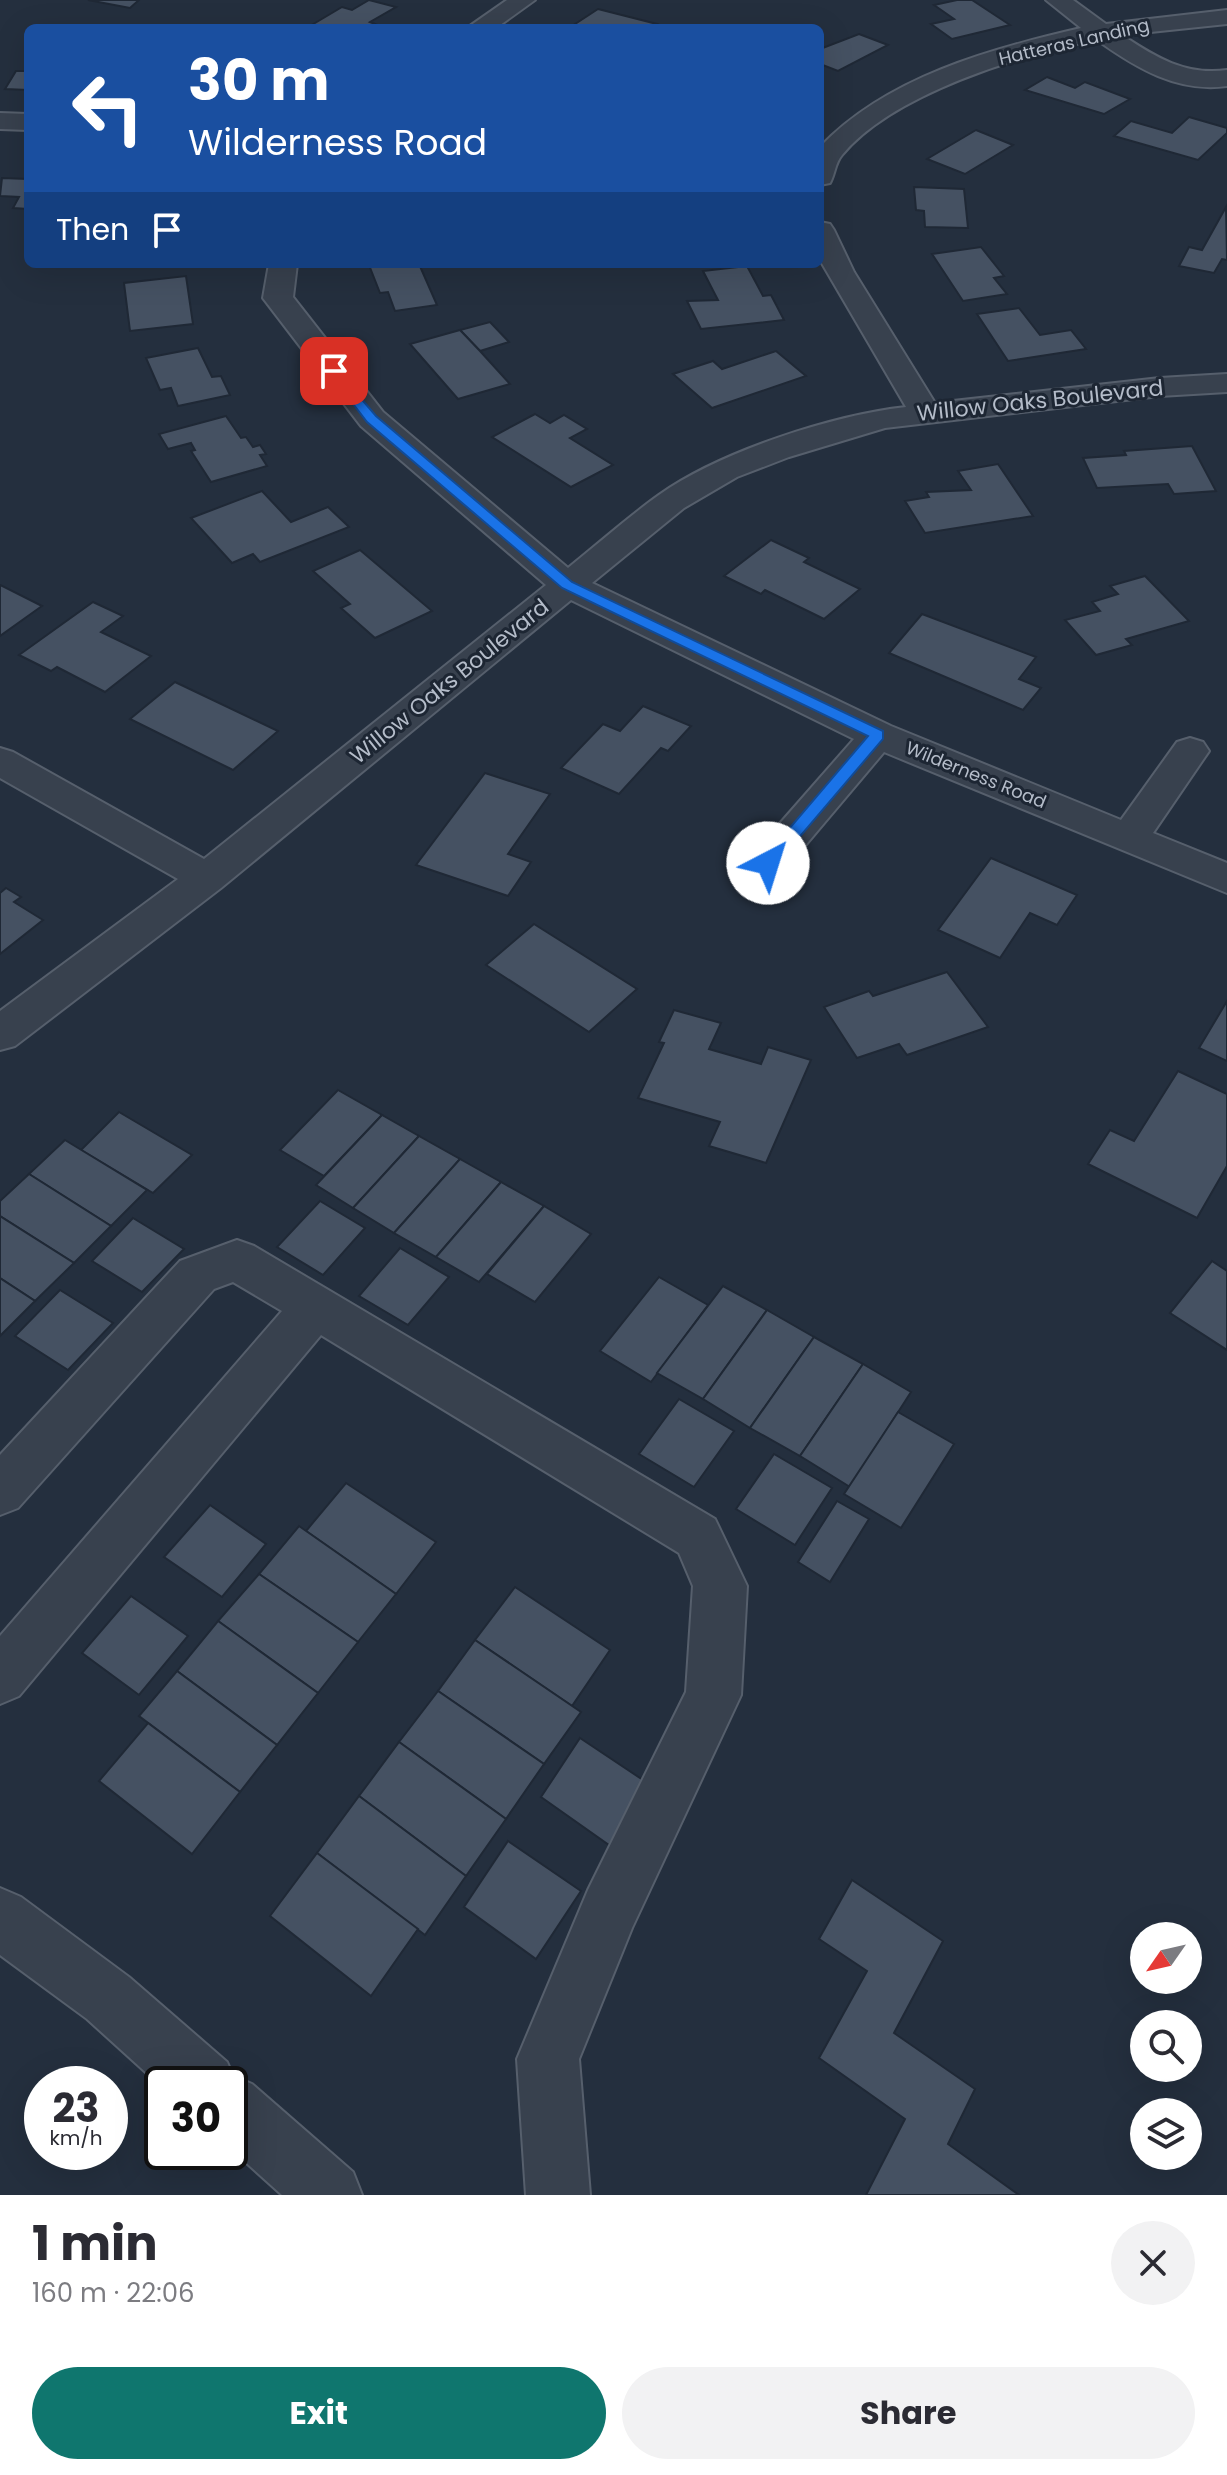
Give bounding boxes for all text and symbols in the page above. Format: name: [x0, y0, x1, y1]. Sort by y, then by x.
street label: Hatteras Landing: [996, 12, 1152, 71]
text: 30 m: [188, 41, 330, 120]
icon: left: [56, 56, 160, 160]
text: Wilderness Road: [188, 117, 487, 168]
text: Then: [56, 208, 129, 251]
icon: arrive: [145, 208, 189, 252]
pin: [300, 337, 368, 405]
icon: arrive: [312, 349, 356, 393]
street label: Willow Oaks Boulevard: [915, 372, 1165, 429]
street label: Willow Oaks Boulevard: [343, 591, 555, 771]
street label: Wilderness Road: [902, 735, 1050, 814]
position arrow: [726, 821, 810, 905]
north arrow: [1130, 1922, 1202, 1994]
map controls: [1130, 1922, 1202, 2170]
button: search: [1130, 2010, 1202, 2082]
speed limit sign: 30: [144, 2066, 248, 2170]
text: 23: [52, 2080, 100, 2136]
button: layers: [1130, 2098, 1202, 2170]
text: km/h: [49, 2124, 103, 2152]
text: 1 min: [32, 2210, 158, 2277]
button: close: [1111, 2221, 1195, 2305]
text: 160 m · 22:06: [32, 2275, 195, 2311]
button: Exit: [32, 2367, 606, 2459]
button: Share: [622, 2367, 1195, 2459]

